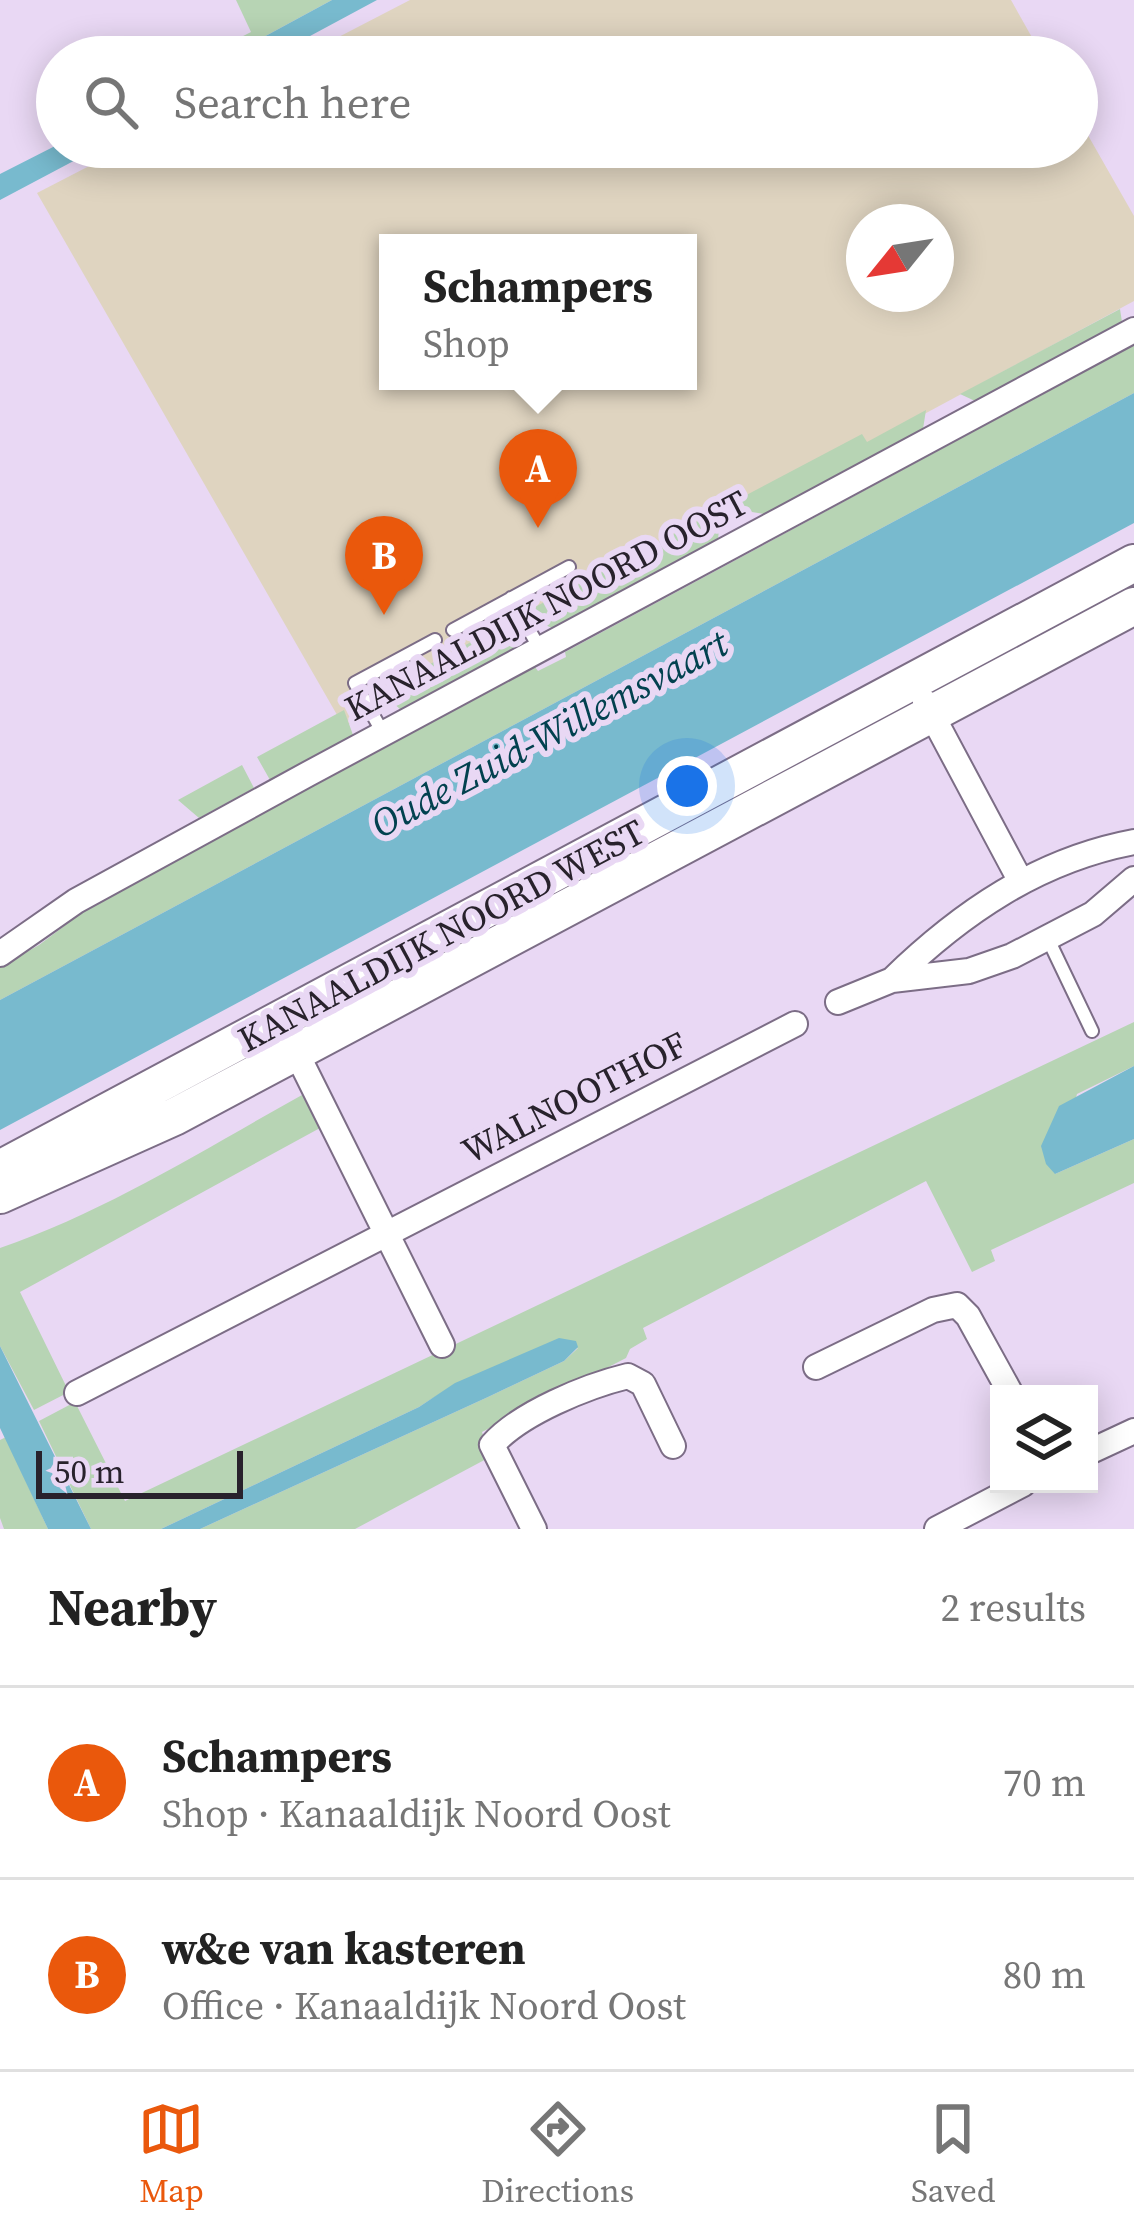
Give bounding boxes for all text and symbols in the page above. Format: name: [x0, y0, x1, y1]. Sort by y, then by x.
search box: [36, 36, 1098, 168]
icon: search: [78, 69, 144, 135]
text: Search here: [174, 71, 411, 133]
north arrow: [846, 204, 954, 312]
popup: [379, 234, 697, 390]
text: Schampers: [423, 255, 653, 317]
text: Shop: [423, 317, 510, 370]
pin: A: [499, 429, 577, 528]
street label: KANAALDIJK NOORD OOST: [336, 478, 757, 733]
pin: B: [345, 516, 423, 615]
water label: Oude Zuid-Willemsvaart: [361, 616, 738, 850]
your location: [657, 756, 717, 816]
street label: KANAALDIJK NOORD WEST: [229, 807, 653, 1064]
street label: WALNOOTHOF: [453, 1020, 695, 1175]
map controls: [990, 1385, 1098, 1493]
button: layers: [990, 1385, 1098, 1493]
scale bar: [36, 1445, 243, 1498]
text: 50 m: [54, 1449, 124, 1494]
text: Nearby: [48, 1572, 217, 1642]
text: 2 results: [941, 1581, 1086, 1634]
text: Schampers: [162, 1725, 392, 1787]
text: A: [74, 1756, 100, 1809]
text: 70 m: [1003, 1756, 1086, 1809]
text: Shop · Kanaaldijk Noord Oost: [162, 1787, 671, 1840]
text: w&e van kasteren: [162, 1917, 526, 1979]
text: B: [74, 1948, 100, 2001]
text: 80 m: [1003, 1948, 1086, 2001]
text: Office · Kanaaldijk Noord Oost: [162, 1979, 686, 2032]
tab: Map: [138, 2096, 204, 2213]
tab: Directions: [481, 2096, 634, 2213]
tab: Saved: [911, 2096, 996, 2213]

